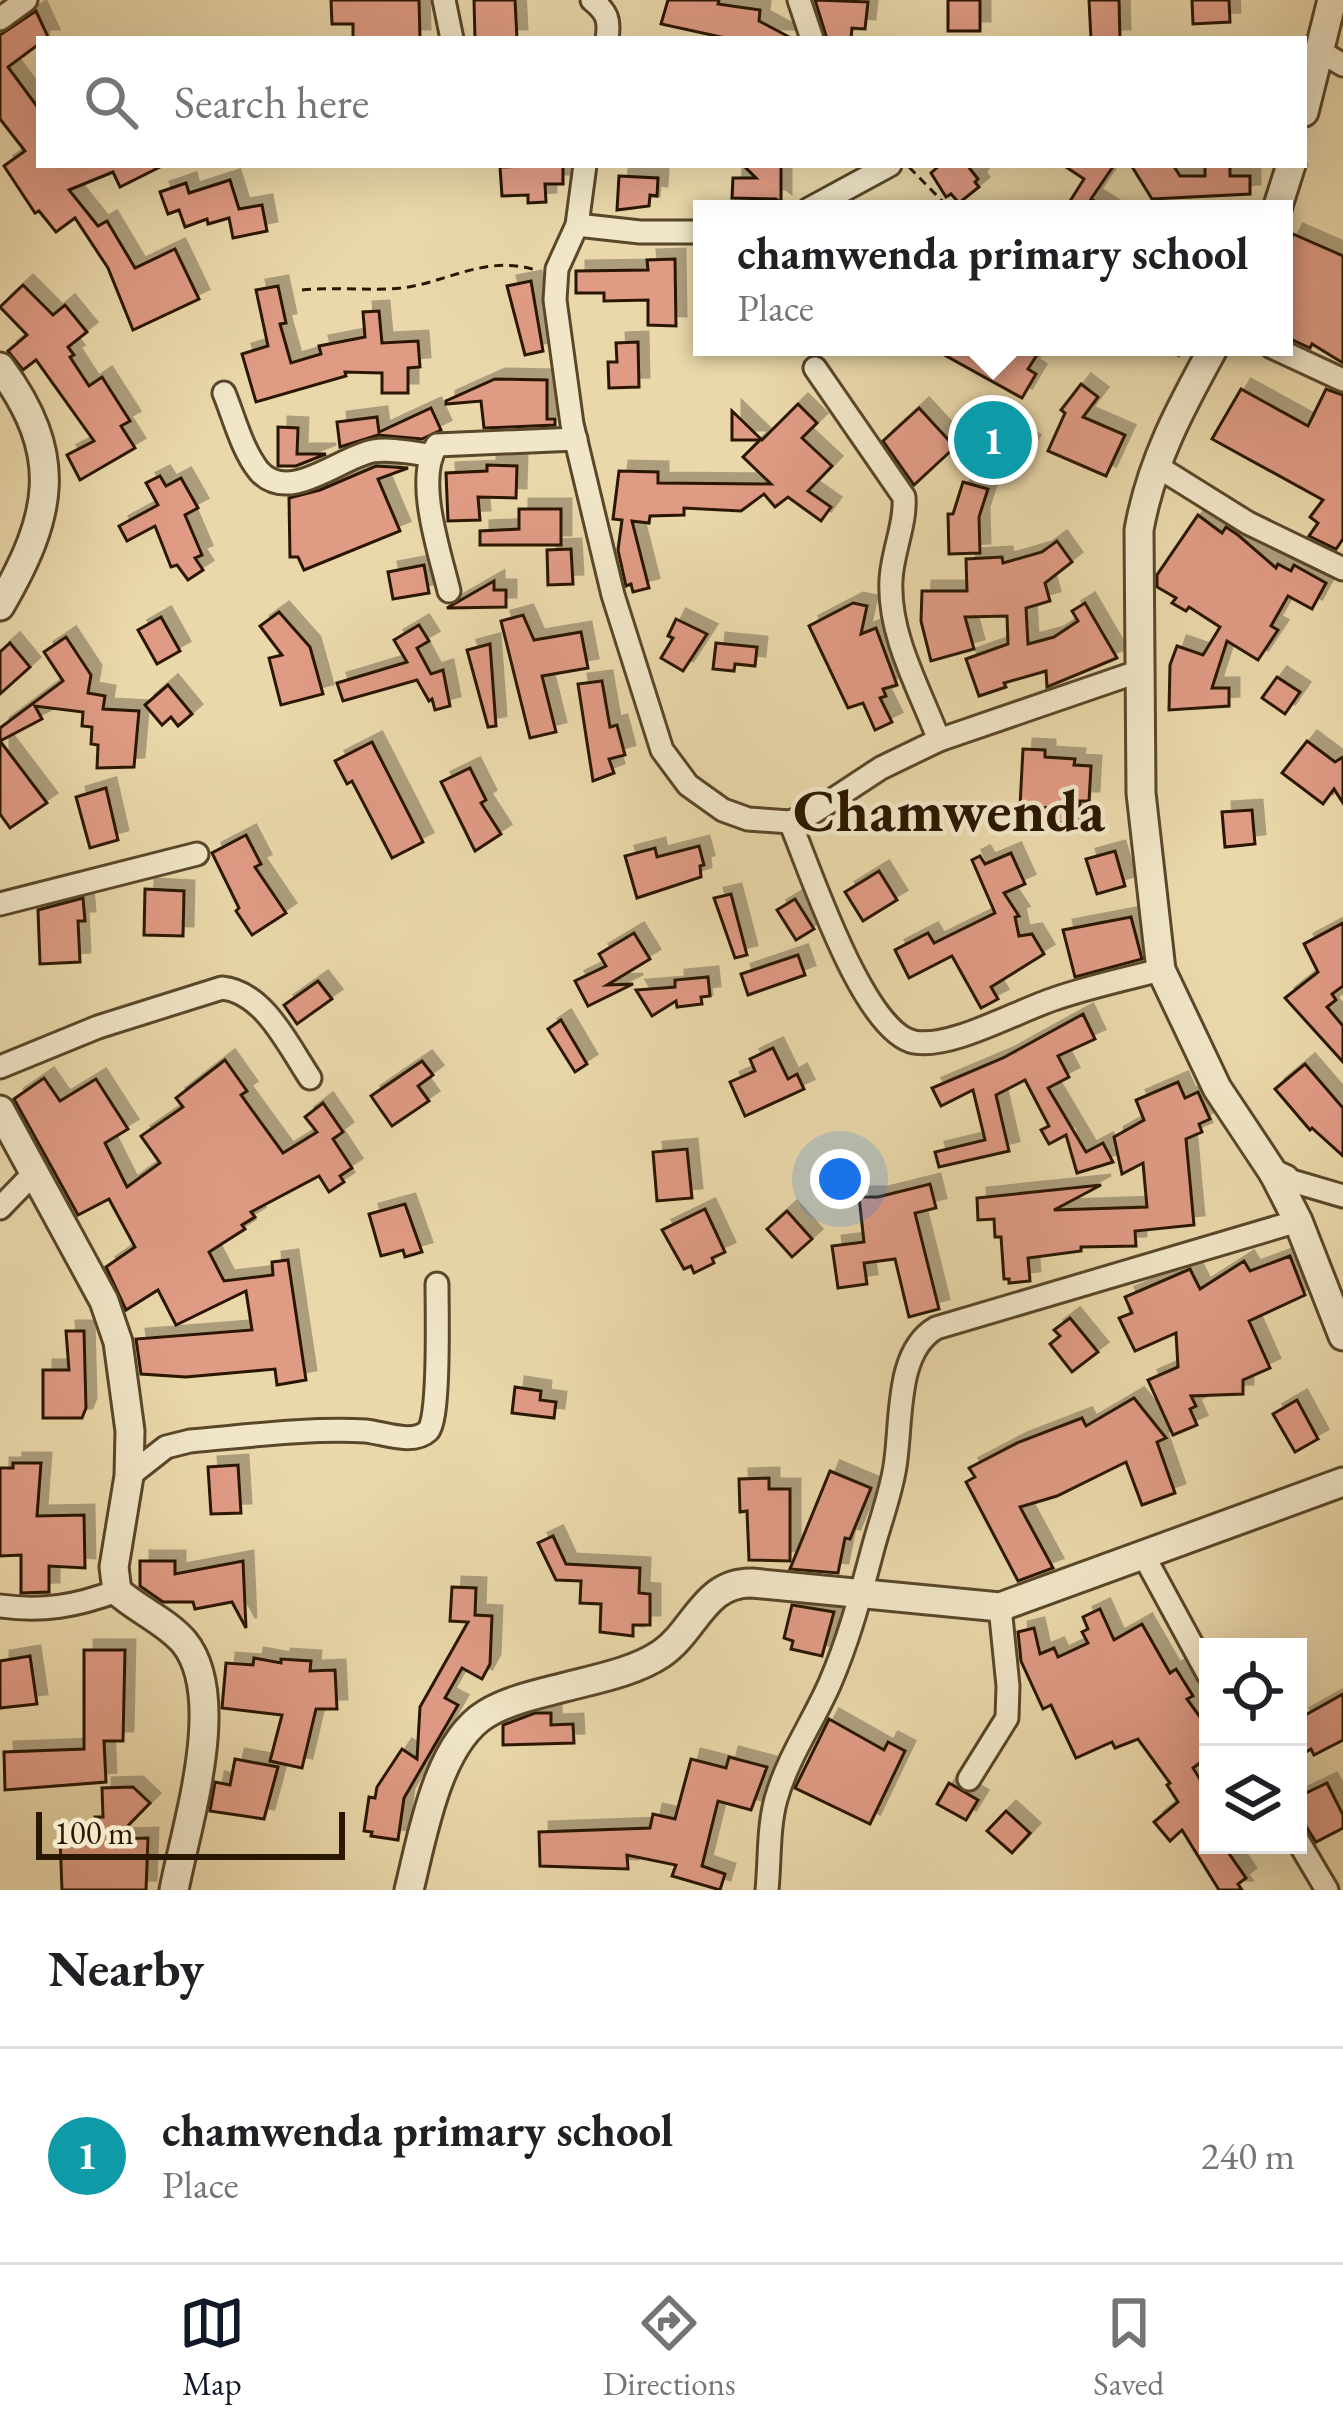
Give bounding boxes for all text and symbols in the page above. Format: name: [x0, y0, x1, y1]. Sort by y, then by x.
search box: [36, 36, 1307, 168]
icon: search: [78, 69, 144, 135]
text: Search here: [174, 73, 369, 131]
popup: [693, 200, 1293, 356]
text: chamwenda primary school: [737, 224, 1249, 282]
text: Place: [737, 282, 814, 333]
pin: 1: [954, 395, 1032, 485]
district label: Chamwenda: [793, 771, 1106, 849]
your location: [810, 1149, 870, 1209]
map controls: [1199, 1638, 1307, 1854]
button: locate: [1199, 1638, 1307, 1746]
button: layers: [1199, 1746, 1307, 1854]
scale bar: [36, 1806, 345, 1859]
text: 100 m: [54, 1811, 134, 1854]
text: Nearby: [48, 1935, 204, 2001]
text: chamwenda primary school: [162, 2101, 673, 2159]
text: 1: [77, 2130, 97, 2181]
text: 240 m: [1201, 2130, 1295, 2181]
text: Place: [162, 2159, 239, 2210]
tab: Map: [179, 2290, 245, 2405]
tab: Directions: [603, 2290, 736, 2405]
tab: Saved: [1093, 2290, 1164, 2405]

